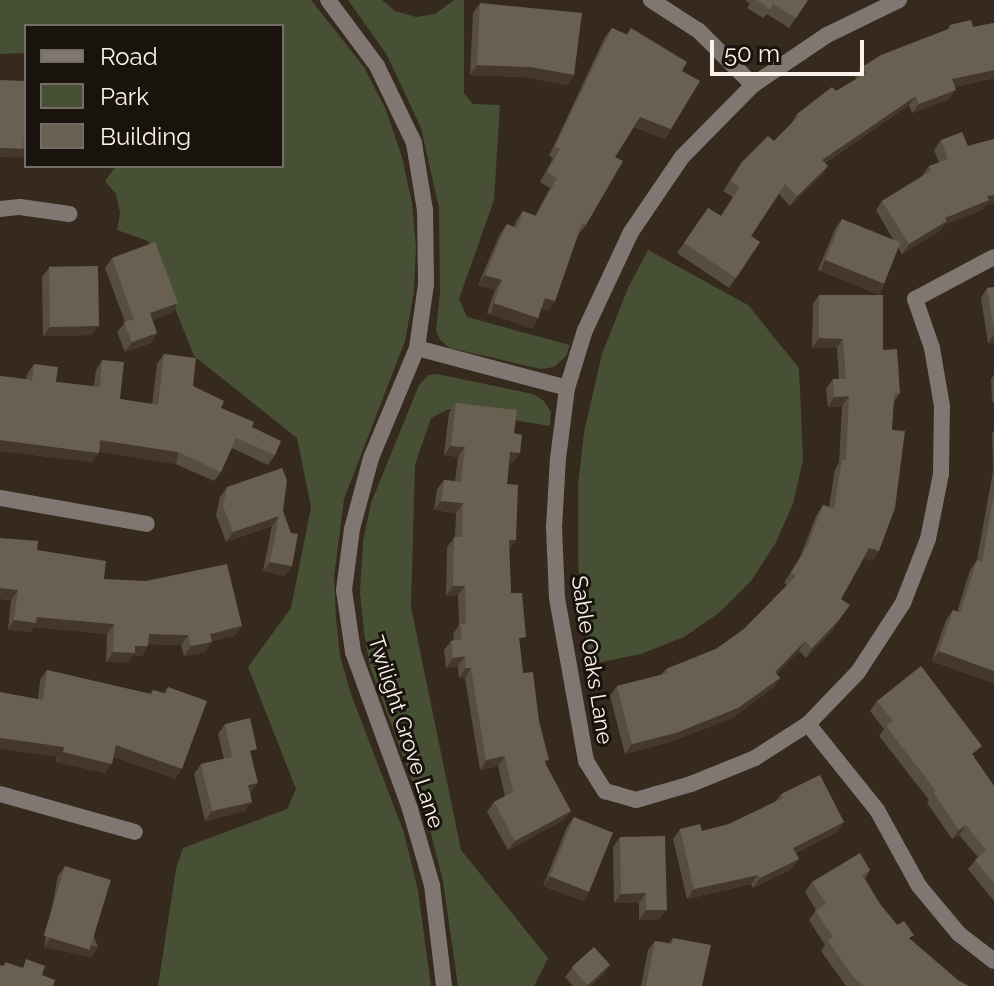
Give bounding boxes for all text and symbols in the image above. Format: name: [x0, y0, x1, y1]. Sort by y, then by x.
legend: [24, 24, 284, 168]
scale bar: [714, 24, 868, 74]
text: 50 m: [724, 39, 780, 68]
text: Road: [100, 42, 158, 71]
text: Park: [100, 82, 149, 111]
text: Building: [100, 122, 191, 151]
street label: Sable Oaks Lane: [566, 574, 618, 746]
street label: Twilight Grove Lane: [362, 633, 450, 831]

